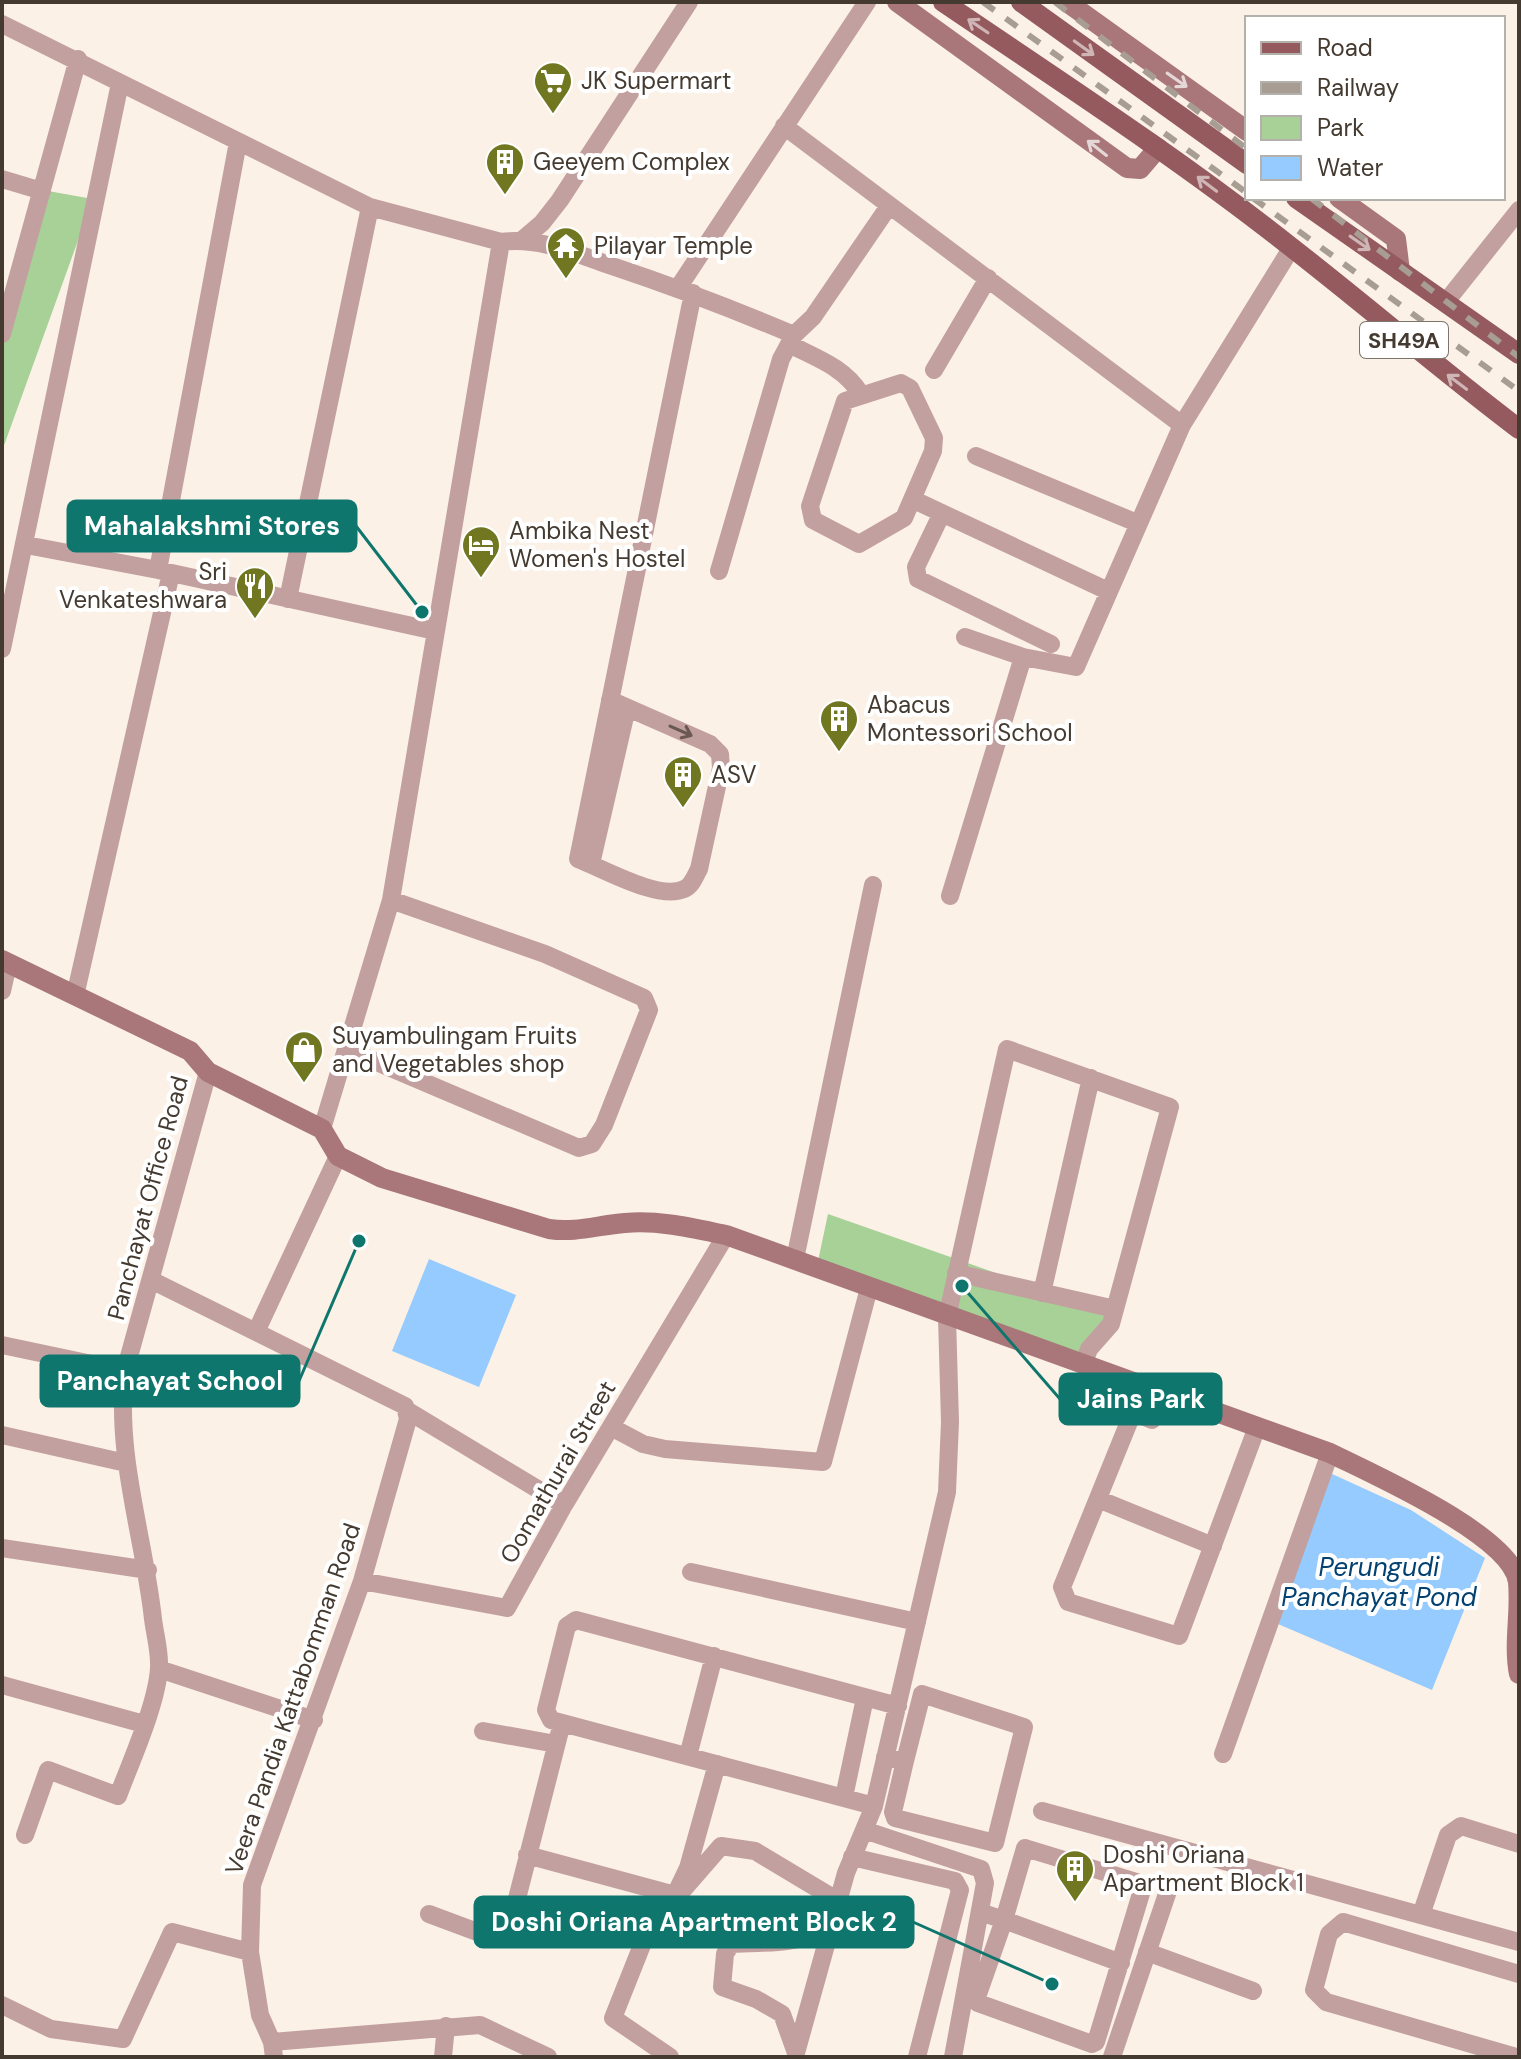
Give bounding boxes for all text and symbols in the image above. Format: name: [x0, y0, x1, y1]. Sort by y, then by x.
legend: [1245, 16, 1505, 200]
one-way arrow: [967, 17, 990, 33]
text: Road: [1317, 32, 1373, 63]
one-way arrow: [1073, 39, 1094, 56]
supermarket icon: JK Supermart: [532, 60, 574, 115]
place label: JK Supermart: [581, 65, 731, 96]
one-way arrow: [1165, 72, 1187, 88]
text: Railway: [1317, 72, 1399, 103]
text: Park: [1317, 112, 1364, 143]
one-way arrow: [1086, 139, 1108, 156]
building icon: Geeyem Complex: [484, 141, 526, 196]
place label: Geeyem Complex: [533, 146, 730, 177]
text: Water: [1317, 152, 1383, 183]
one-way arrow: [1197, 176, 1218, 193]
temple icon: Pilayar Temple: [545, 225, 587, 280]
place label: Pilayar Temple: [594, 230, 753, 261]
one-way arrow: [1348, 235, 1370, 251]
road number: SH49A: [1360, 322, 1448, 358]
one-way arrow: [1447, 373, 1468, 390]
callout: Mahalakshmi Stores: [68, 501, 356, 551]
text: Mahalakshmi Stores: [84, 509, 340, 543]
place label: Ambika Nest Women's Hostel: [509, 515, 685, 574]
hotel icon: Ambika Nest Women's Hostel: [460, 524, 502, 579]
place label: Sri Venkateshwara: [59, 556, 227, 615]
restaurant icon: Sri Venkateshwara: [234, 565, 276, 620]
place label: Abacus Montessori School: [867, 689, 1073, 748]
building icon: Abacus Montessori School: [818, 698, 860, 753]
one-way arrow: [669, 725, 693, 740]
building icon: ASV: [662, 754, 704, 809]
place label: ASV: [711, 759, 756, 790]
place label: Suyambulingam Fruits and Vegetables shop: [332, 1020, 577, 1079]
shop icon: Suyambulingam Fruits and Vegetables shop: [283, 1029, 325, 1084]
street label: Panchayat Office Road: [100, 1072, 195, 1323]
callout: Panchayat School: [41, 1356, 299, 1406]
text: Panchayat School: [57, 1364, 283, 1398]
callout: Jains Park: [1060, 1374, 1221, 1424]
street label: Oomathurai Street: [493, 1375, 622, 1569]
text: Jains Park: [1077, 1382, 1205, 1416]
street label: Veera Pandia Kattabomman Road: [218, 1519, 367, 1879]
water label: Perungudi Panchayat Pond: [1281, 1550, 1477, 1614]
place label: Doshi Oriana Apartment Block 1: [1103, 1839, 1304, 1898]
building icon: Doshi Oriana Apartment Block 1: [1054, 1848, 1096, 1903]
callout: Doshi Oriana Apartment Block 2: [475, 1897, 913, 1947]
text: Doshi Oriana Apartment Block 2: [491, 1905, 897, 1939]

